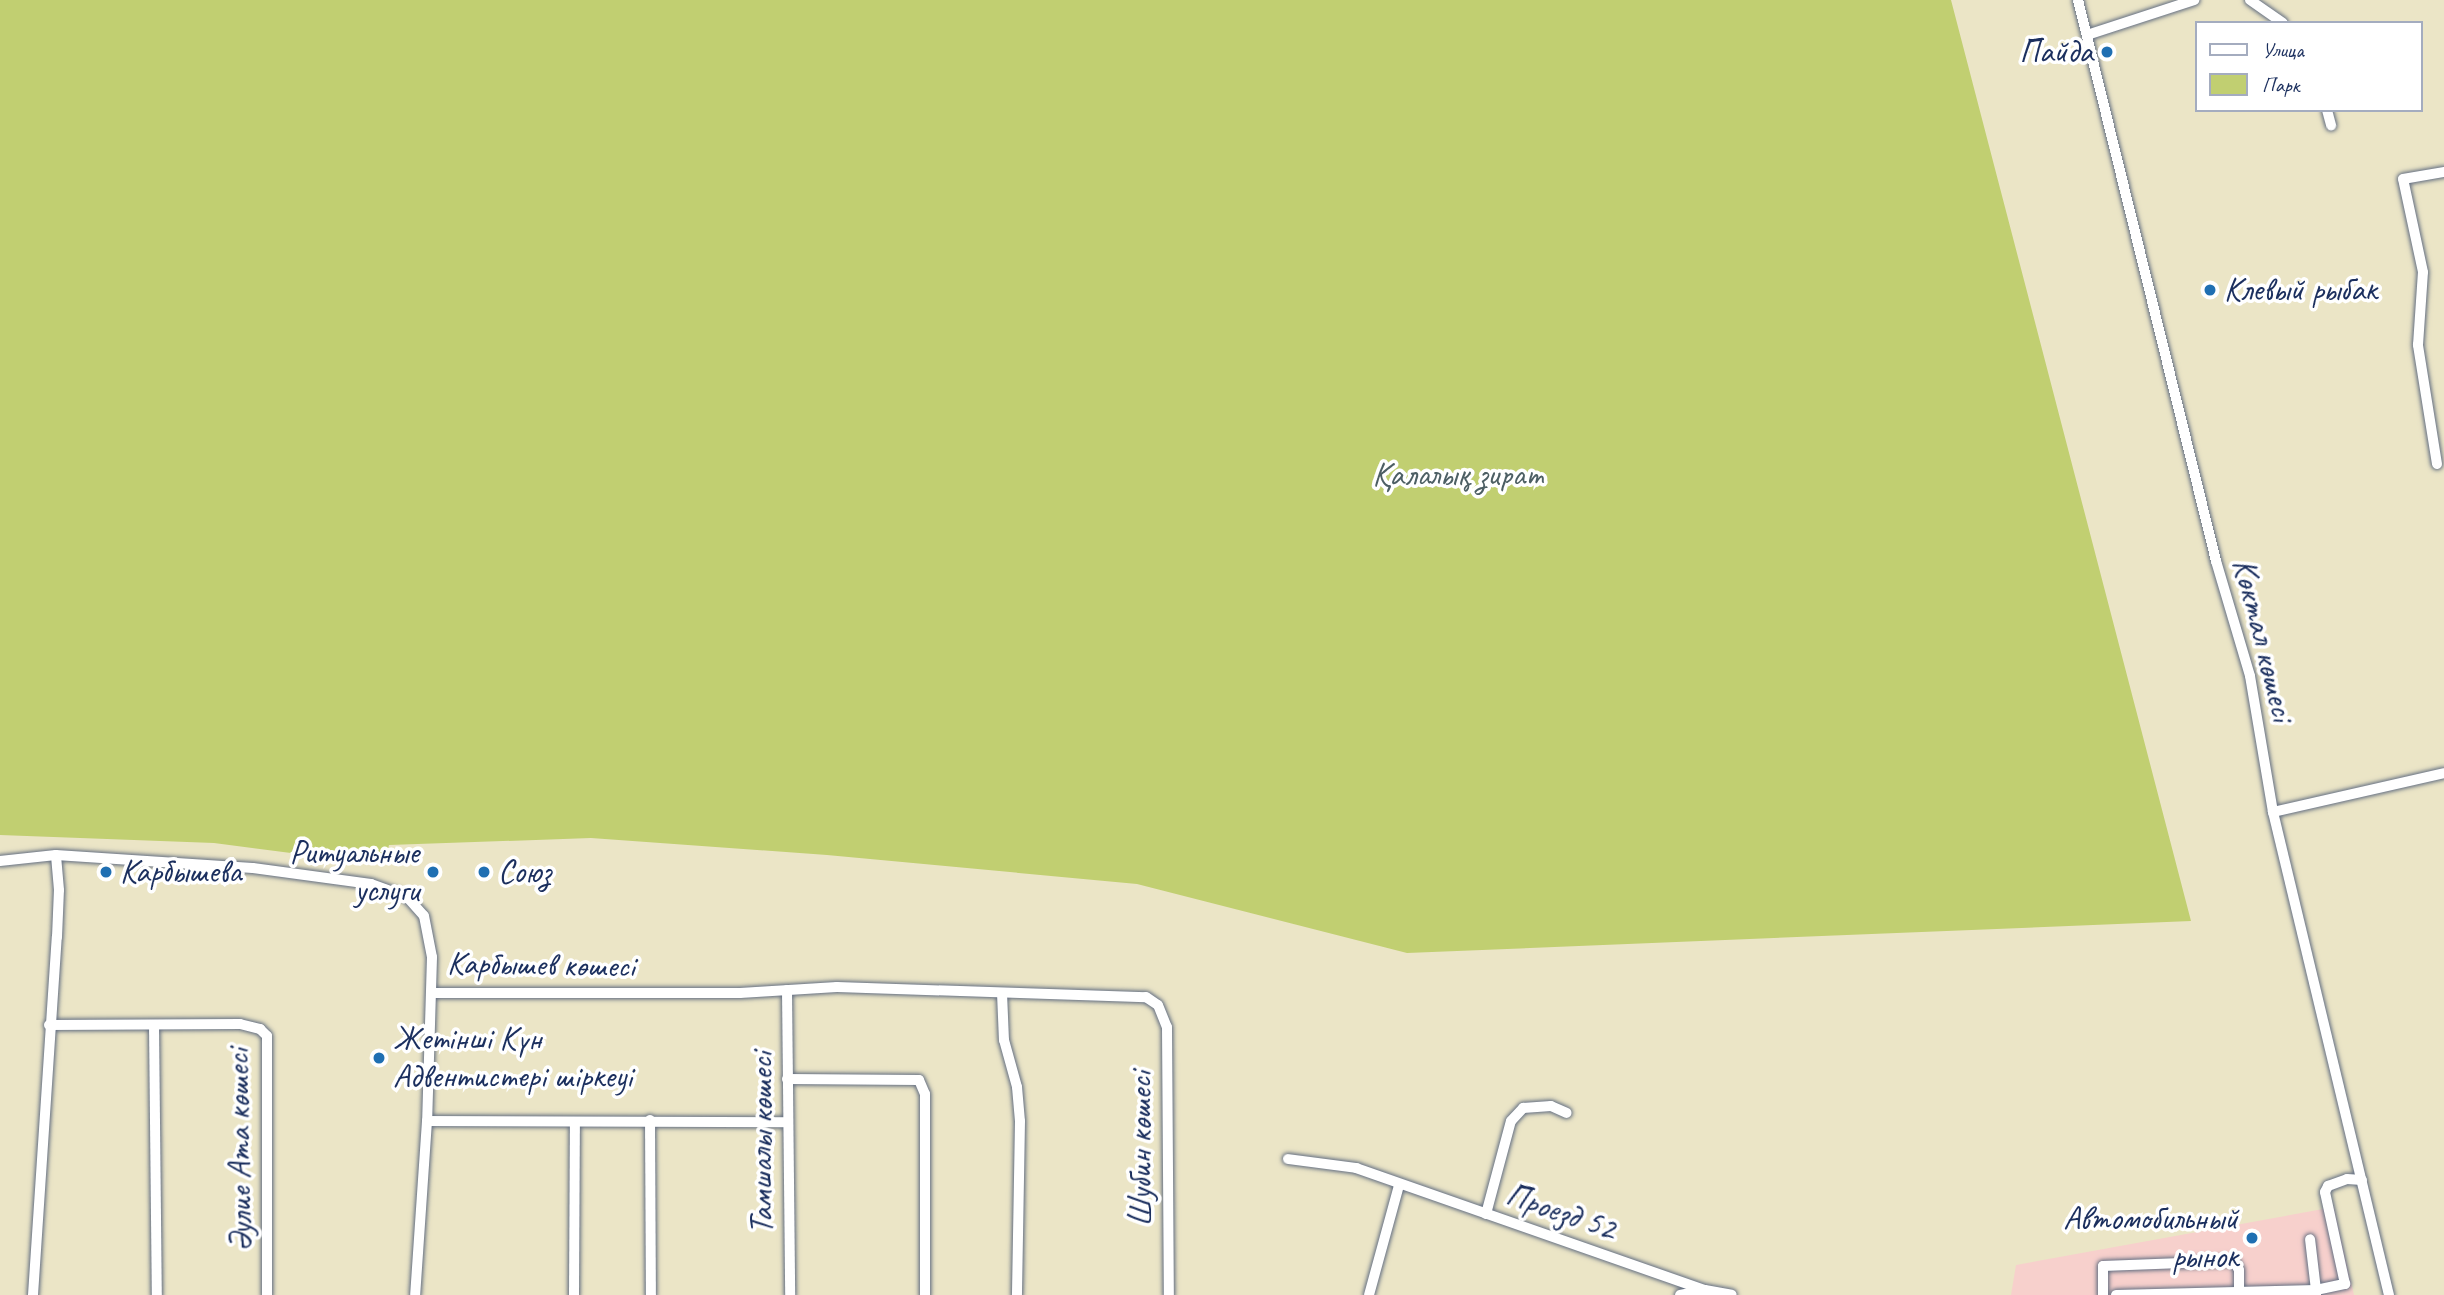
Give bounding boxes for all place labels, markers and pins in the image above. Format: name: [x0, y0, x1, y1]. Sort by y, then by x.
place label: Пайда: [2019, 32, 2093, 72]
marker: Пайда: [2099, 44, 2115, 60]
place label: Клевый рыбак: [2224, 270, 2377, 310]
marker: Клевый рыбак: [2202, 282, 2218, 298]
place label: Ритуальные услуги: [290, 833, 419, 911]
place label: Карбышева: [120, 852, 241, 892]
place label: Союз: [498, 852, 551, 892]
marker: Карбышева: [98, 864, 114, 880]
marker: Ритуальные услуги: [425, 864, 441, 880]
marker: Союз: [476, 864, 492, 880]
place label: Жетінші Күн Адвентистері шіркеуі: [393, 1019, 632, 1097]
marker: Жетінші Күн Адвентистері шіркеуі: [371, 1050, 387, 1066]
place label: Автомобильный рынок: [2063, 1199, 2238, 1277]
marker: Автомобильный рынок: [2244, 1230, 2260, 1246]

